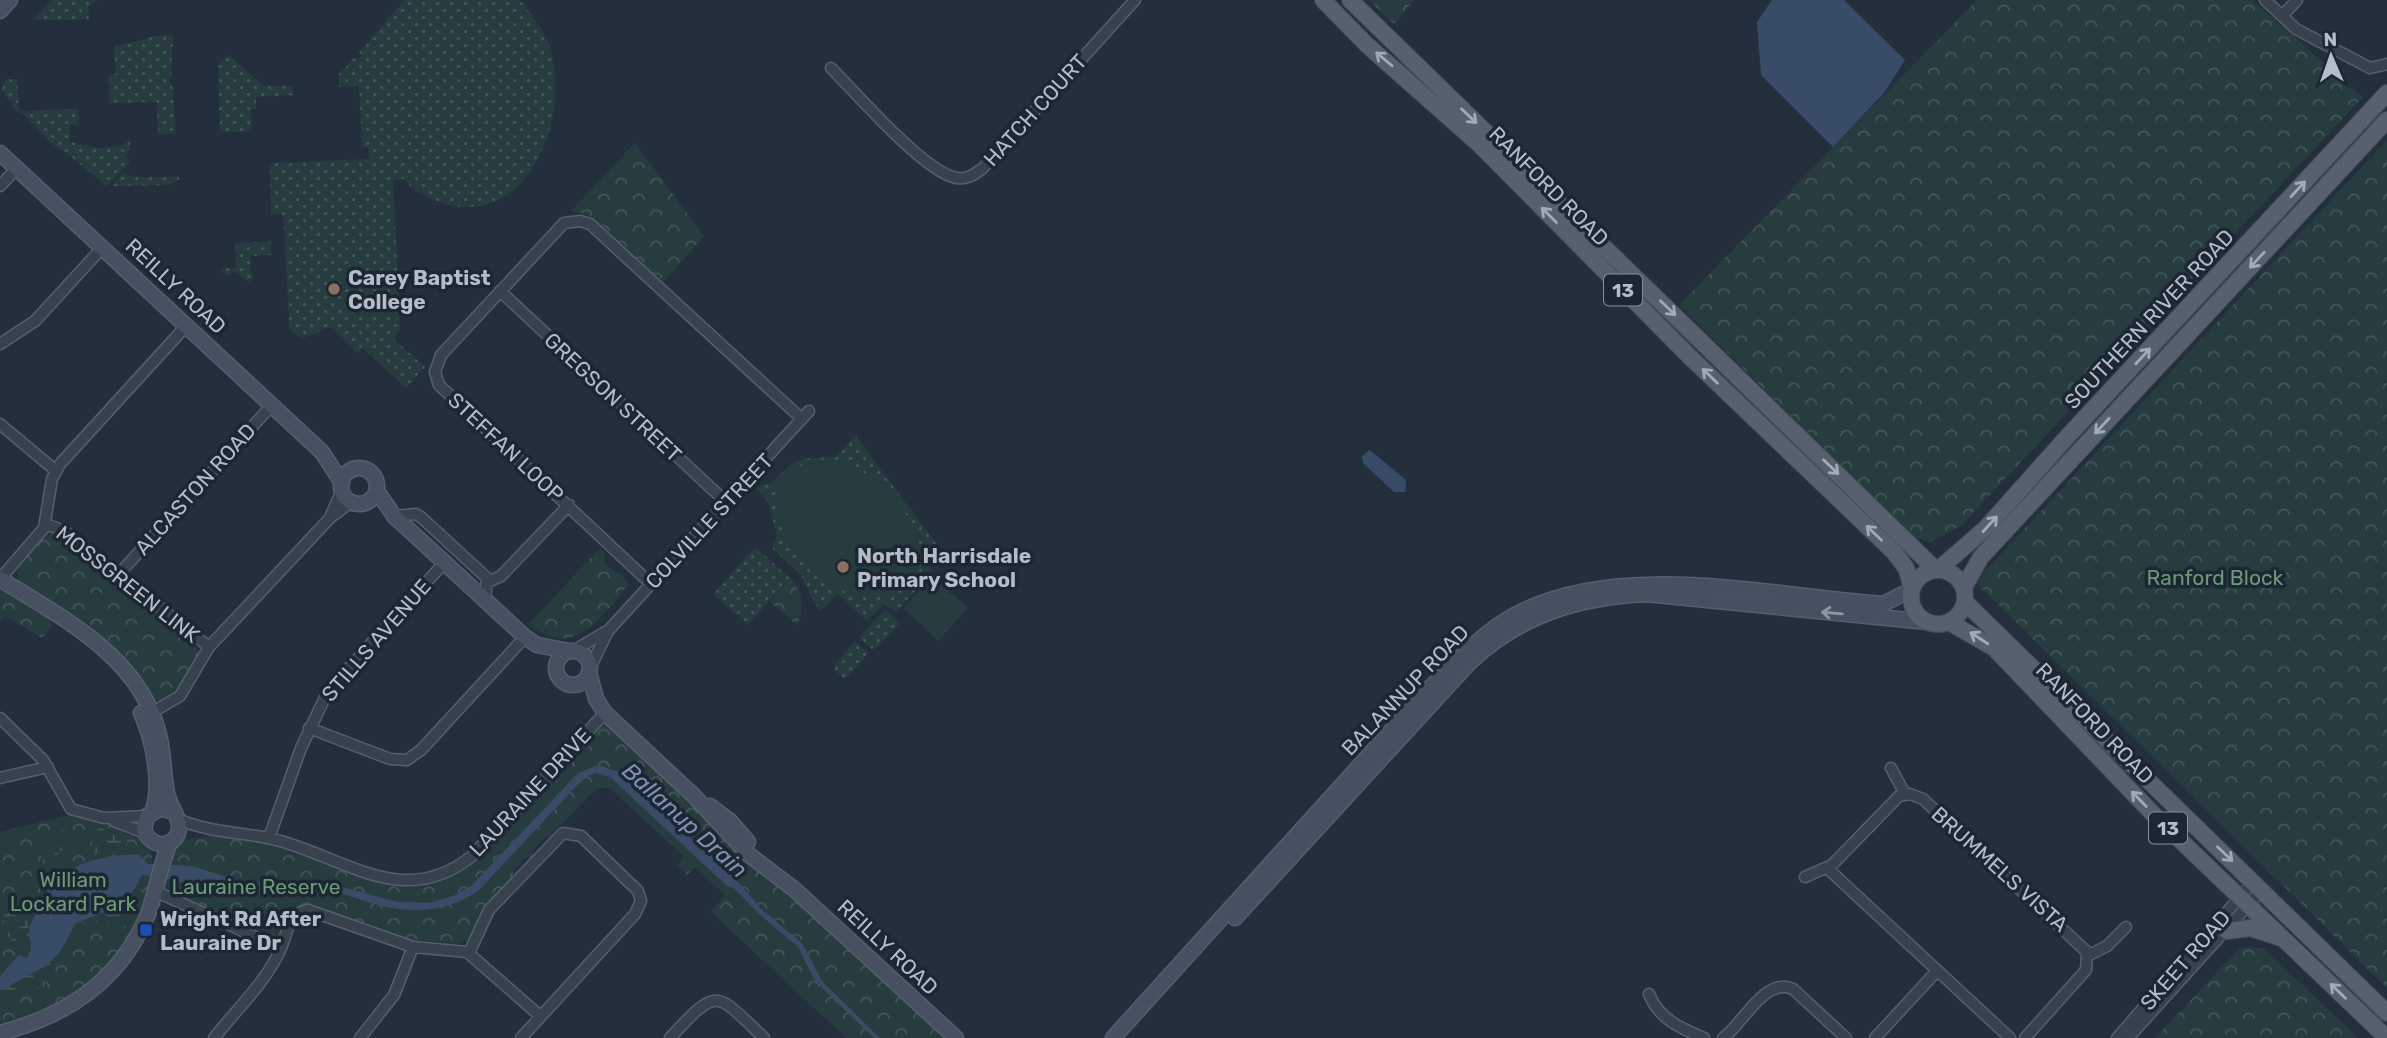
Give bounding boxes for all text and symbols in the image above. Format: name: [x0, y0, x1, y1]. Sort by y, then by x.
north arrow: [2296, 21, 2366, 91]
text: N: [2323, 28, 2338, 51]
street label: HATCH COURT: [978, 49, 1092, 171]
one-way arrow: [1375, 51, 1393, 67]
one-way arrow: [1461, 107, 1478, 124]
street label: RANFORD ROAD: [1484, 121, 1614, 251]
one-way arrow: [2289, 181, 2306, 198]
one-way arrow: [1541, 207, 1558, 224]
street label: SOUTHERN RIVER ROAD: [2059, 224, 2239, 414]
street label: REILLY ROAD: [121, 233, 231, 339]
one-way arrow: [2249, 251, 2265, 269]
place label: Carey Baptist College: [348, 265, 491, 314]
road number: 13: [1604, 274, 1642, 306]
marker: Carey Baptist College: [326, 281, 342, 297]
one-way arrow: [1659, 300, 1676, 317]
street label: GREGSON STREET: [539, 327, 687, 467]
one-way arrow: [2134, 348, 2151, 365]
one-way arrow: [1701, 368, 1718, 385]
street label: STEFFAN LOOP: [443, 387, 569, 507]
one-way arrow: [2094, 417, 2110, 435]
street label: ALCASTON ROAD: [129, 418, 261, 560]
street label: COLVILLE STREET: [640, 448, 778, 594]
one-way arrow: [1822, 459, 1839, 476]
one-way arrow: [1982, 515, 1998, 533]
street label: MOSSGREEN LINK: [51, 520, 205, 648]
one-way arrow: [1866, 525, 1883, 542]
place label: North Harrisdale Primary School: [857, 543, 1031, 592]
marker: North Harrisdale Primary School: [835, 559, 851, 575]
park label: Ranford Block: [2147, 565, 2284, 590]
street label: STILLS AVENUE: [316, 574, 436, 706]
one-way arrow: [1821, 606, 1844, 619]
street label: BALANNUP ROAD: [1336, 619, 1474, 761]
one-way arrow: [1969, 630, 1989, 644]
street label: RANFORD ROAD: [2031, 657, 2159, 789]
street label: LAURAINE DRIVE: [464, 722, 596, 862]
water label: Ballanup Drain: [617, 757, 753, 883]
one-way arrow: [2130, 791, 2147, 808]
street label: BRUMMELS VISTA: [1927, 801, 2073, 937]
road number: 13: [2149, 813, 2187, 844]
one-way arrow: [2216, 845, 2233, 862]
park label: William Lockard Park: [10, 867, 136, 916]
park label: Lauraine Reserve: [171, 874, 341, 899]
street label: REILLY ROAD: [833, 894, 943, 1000]
street label: SKEET ROAD: [2135, 905, 2235, 1015]
place label: Wright Rd After Lauraine Dr: [160, 906, 322, 955]
marker: Wright Rd After Lauraine Dr: [138, 922, 154, 938]
one-way arrow: [2330, 982, 2347, 999]

